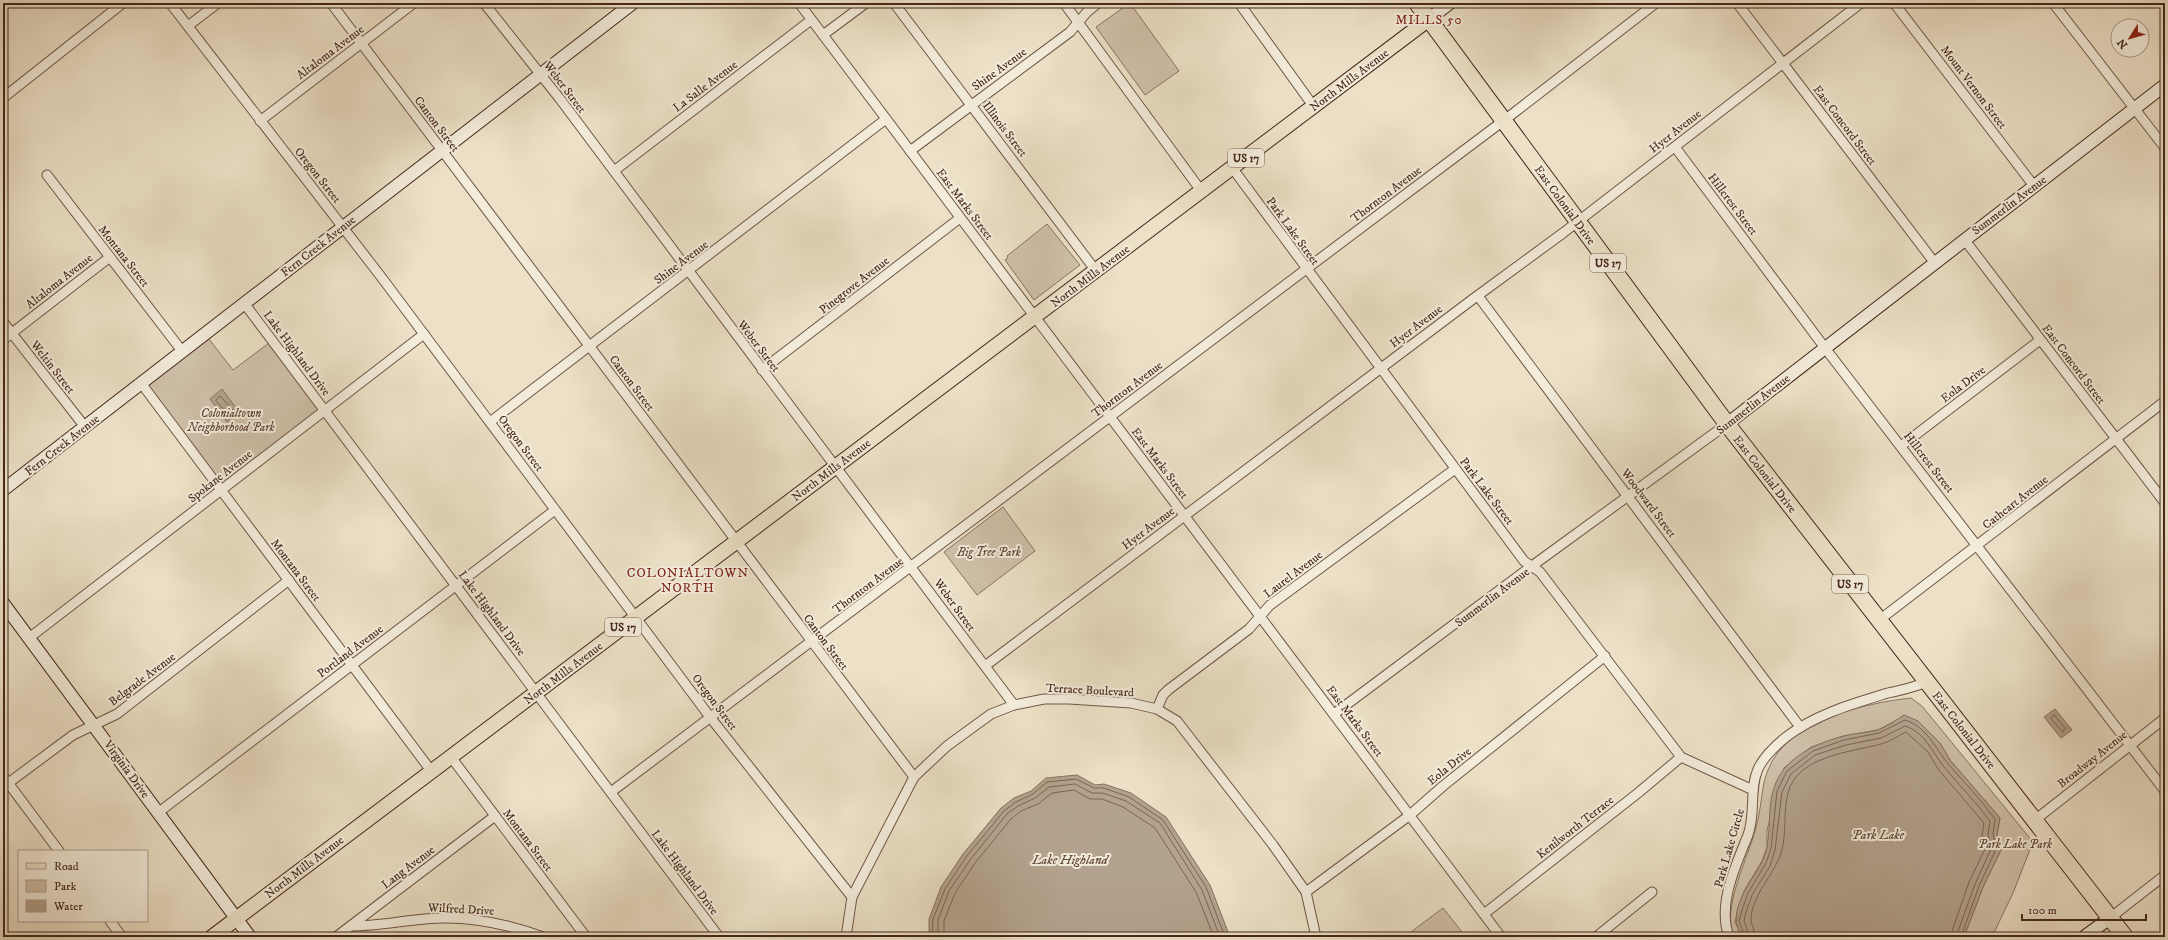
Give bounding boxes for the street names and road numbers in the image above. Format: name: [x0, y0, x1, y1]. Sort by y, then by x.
street label: Altaloma Avenue: [294, 22, 367, 83]
street label: Mount Vernon Street: [1937, 43, 2010, 132]
street label: Shine Avenue: [969, 44, 1030, 94]
street label: North Mills Avenue: [1307, 46, 1392, 115]
street label: Weber Street: [540, 57, 589, 116]
street label: La Salle Avenue: [670, 57, 741, 116]
street label: East Concord Street: [1810, 82, 1880, 168]
street label: Canton Street: [411, 93, 463, 155]
street label: Illinois Street: [979, 99, 1030, 160]
street label: Hyer Avenue: [1646, 106, 1704, 156]
street label: Oregon Street: [291, 144, 344, 206]
road number: US 17: [1228, 149, 1264, 167]
street label: Thornton Avenue: [1348, 163, 1425, 226]
street label: East Colonial Drive: [1531, 163, 1598, 248]
street label: East Marks Street: [933, 166, 996, 243]
street label: Hillcrest Street: [1704, 170, 1761, 238]
street label: Summerlin Avenue: [1969, 172, 2050, 238]
street label: Park Lake Street: [1263, 194, 1322, 268]
street label: Fern Creek Avenue: [278, 213, 359, 280]
street label: Montana Street: [95, 222, 152, 290]
street label: Shine Avenue: [651, 237, 711, 288]
street label: North Mills Avenue: [1048, 242, 1133, 311]
street label: Altaloma Avenue: [23, 251, 96, 312]
street label: Pinegrove Avenue: [816, 253, 892, 317]
road number: US 17: [1590, 254, 1626, 272]
street label: Hyer Avenue: [1387, 302, 1446, 351]
street label: Lake Highland Drive: [260, 308, 333, 399]
street label: Weber Street: [734, 316, 783, 375]
street label: East Concord Street: [2039, 321, 2109, 407]
street label: Weltin Street: [27, 337, 78, 397]
street label: Canton Street: [606, 352, 658, 414]
street label: Thornton Avenue: [1089, 358, 1166, 421]
street label: Eola Drive: [1938, 363, 1989, 406]
street label: Summerlin Avenue: [1713, 371, 1793, 438]
street label: Fern Creek Avenue: [22, 412, 103, 479]
street label: Oregon Street: [494, 412, 547, 475]
street label: East Marks Street: [1128, 425, 1191, 502]
street label: Hillcrest Street: [1900, 429, 1957, 496]
street label: East Colonial Drive: [1730, 432, 1800, 516]
street label: North Mills Avenue: [789, 436, 874, 505]
street label: Spokane Avenue: [185, 447, 255, 506]
street label: Park Lake Street: [1456, 455, 1517, 528]
street label: Woodward Street: [1617, 465, 1679, 541]
street label: Cathcart Avenue: [1980, 472, 2051, 533]
street label: Hyer Avenue: [1119, 504, 1178, 553]
street label: Montana Street: [267, 536, 324, 605]
street label: Laurel Avenue: [1261, 547, 1326, 601]
street label: Thornton Avenue: [830, 554, 907, 617]
street label: Summerlin Avenue: [1452, 564, 1533, 630]
street label: Lake Highland Drive: [455, 568, 528, 659]
street label: Weber Street: [930, 575, 979, 635]
road number: US 17: [1832, 575, 1868, 593]
street label: Canton Street: [800, 611, 852, 673]
road number: US 17: [605, 618, 641, 636]
street label: Portland Avenue: [314, 622, 386, 681]
street label: North Mills Avenue: [521, 639, 606, 708]
street label: Belgrade Avenue: [106, 649, 179, 709]
street label: Oregon Street: [688, 671, 741, 734]
street label: Terrace Boulevard: [1046, 681, 1134, 700]
street label: East Marks Street: [1323, 683, 1386, 760]
street label: East Colonial Drive: [1929, 688, 1999, 772]
street label: Broadway Avenue: [2054, 727, 2130, 791]
street label: Virginia Drive: [100, 737, 153, 801]
street label: Eola Drive: [1424, 744, 1474, 789]
street label: Kenilworth Terrace: [1534, 793, 1617, 862]
street label: Montana Street: [499, 806, 556, 875]
street label: Park Lake Circle: [1711, 807, 1748, 889]
street label: Lake Highland Drive: [648, 827, 721, 918]
street label: North Mills Avenue: [262, 833, 347, 902]
street label: Lang Avenue: [379, 842, 438, 892]
street label: Wilfred Drive: [427, 900, 494, 919]

